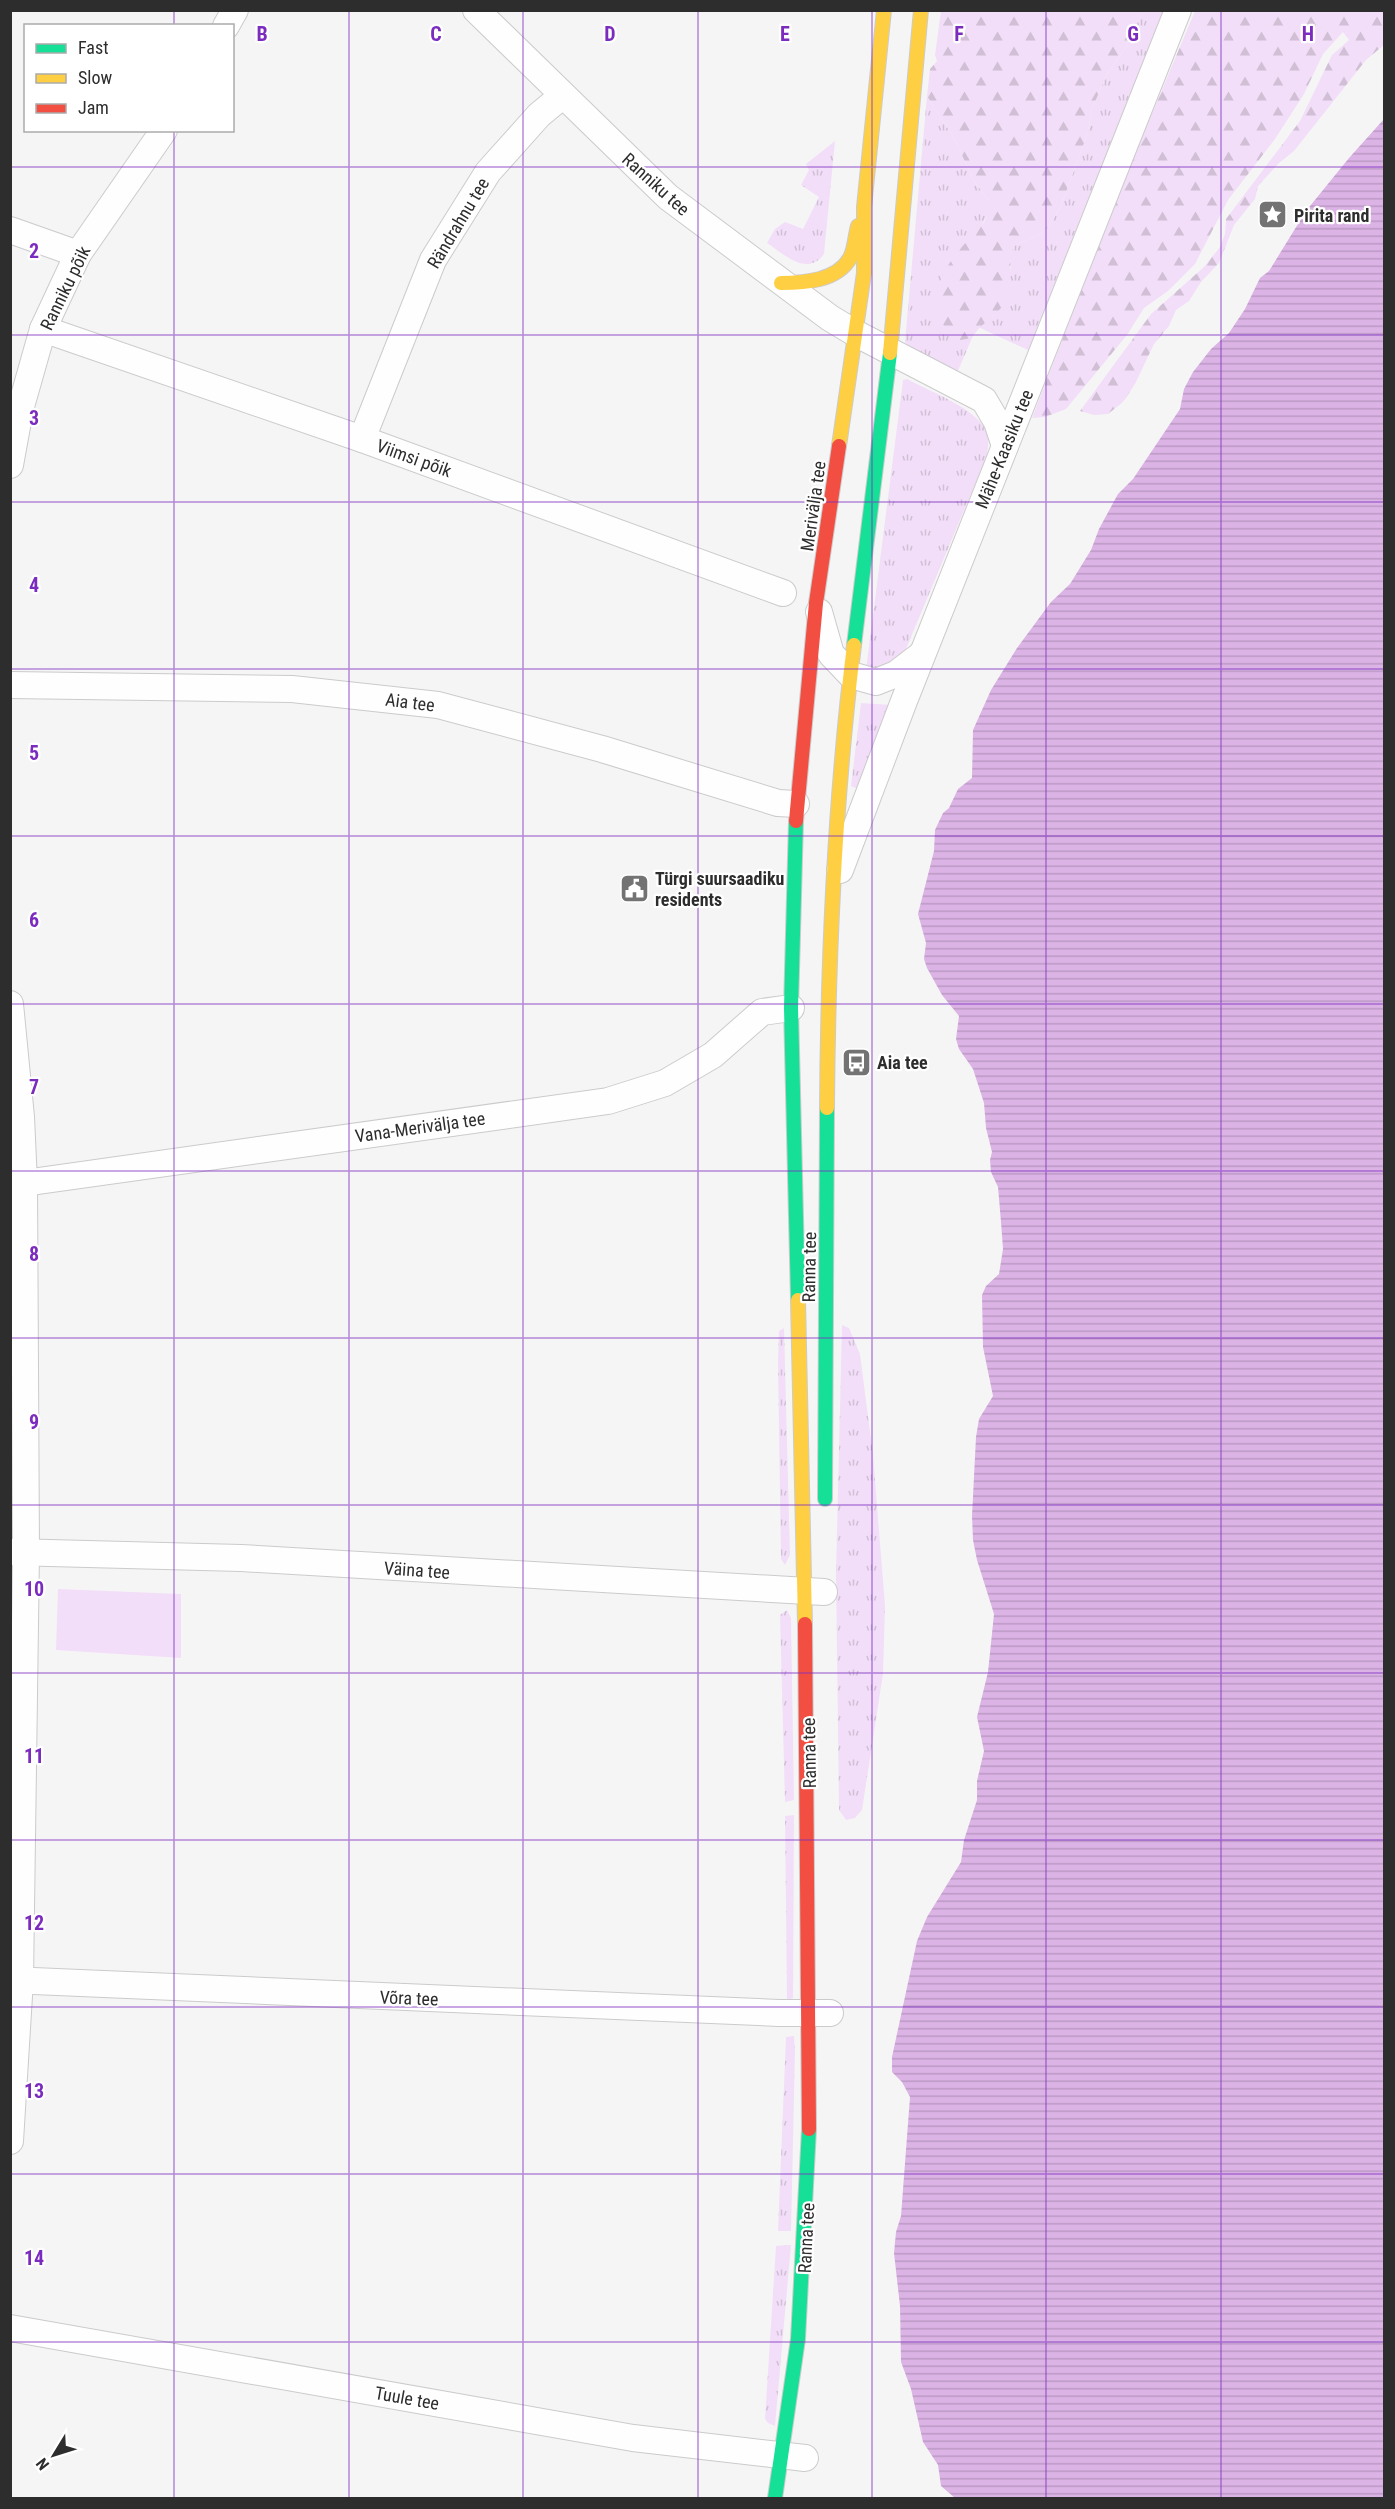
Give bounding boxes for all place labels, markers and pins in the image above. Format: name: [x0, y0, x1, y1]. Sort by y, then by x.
place icon: Pirita rand: [1257, 199, 1289, 231]
place label: Pirita rand: [1294, 205, 1369, 226]
place label: Türgi suursaadiku residents: [655, 868, 784, 910]
public building icon: Türgi suursaadiku residents: [618, 872, 650, 904]
bus stop icon: Aia tee: [840, 1046, 872, 1078]
place label: Aia tee: [877, 1052, 928, 1073]

